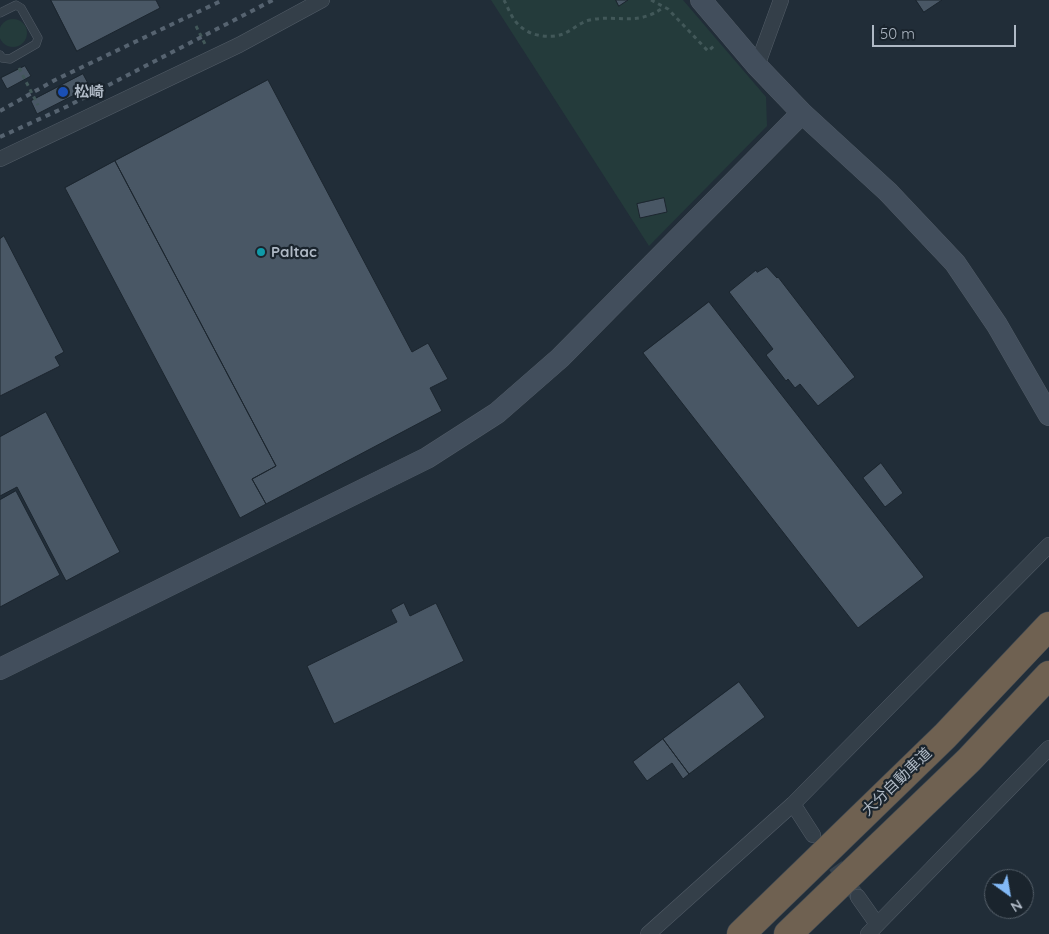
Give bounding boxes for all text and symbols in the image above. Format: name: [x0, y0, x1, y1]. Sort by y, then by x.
scale bar: [874, 15, 1018, 47]
text: 50 m: [880, 24, 915, 43]
place label: 松崎: [74, 83, 104, 101]
marker: 松崎: [56, 85, 70, 99]
place label: Paltac: [271, 243, 317, 261]
marker: Paltac: [255, 246, 267, 258]
street label: 大分自動車道: [858, 744, 936, 820]
north arrow: [984, 869, 1034, 919]
text: N: [1007, 896, 1026, 916]

